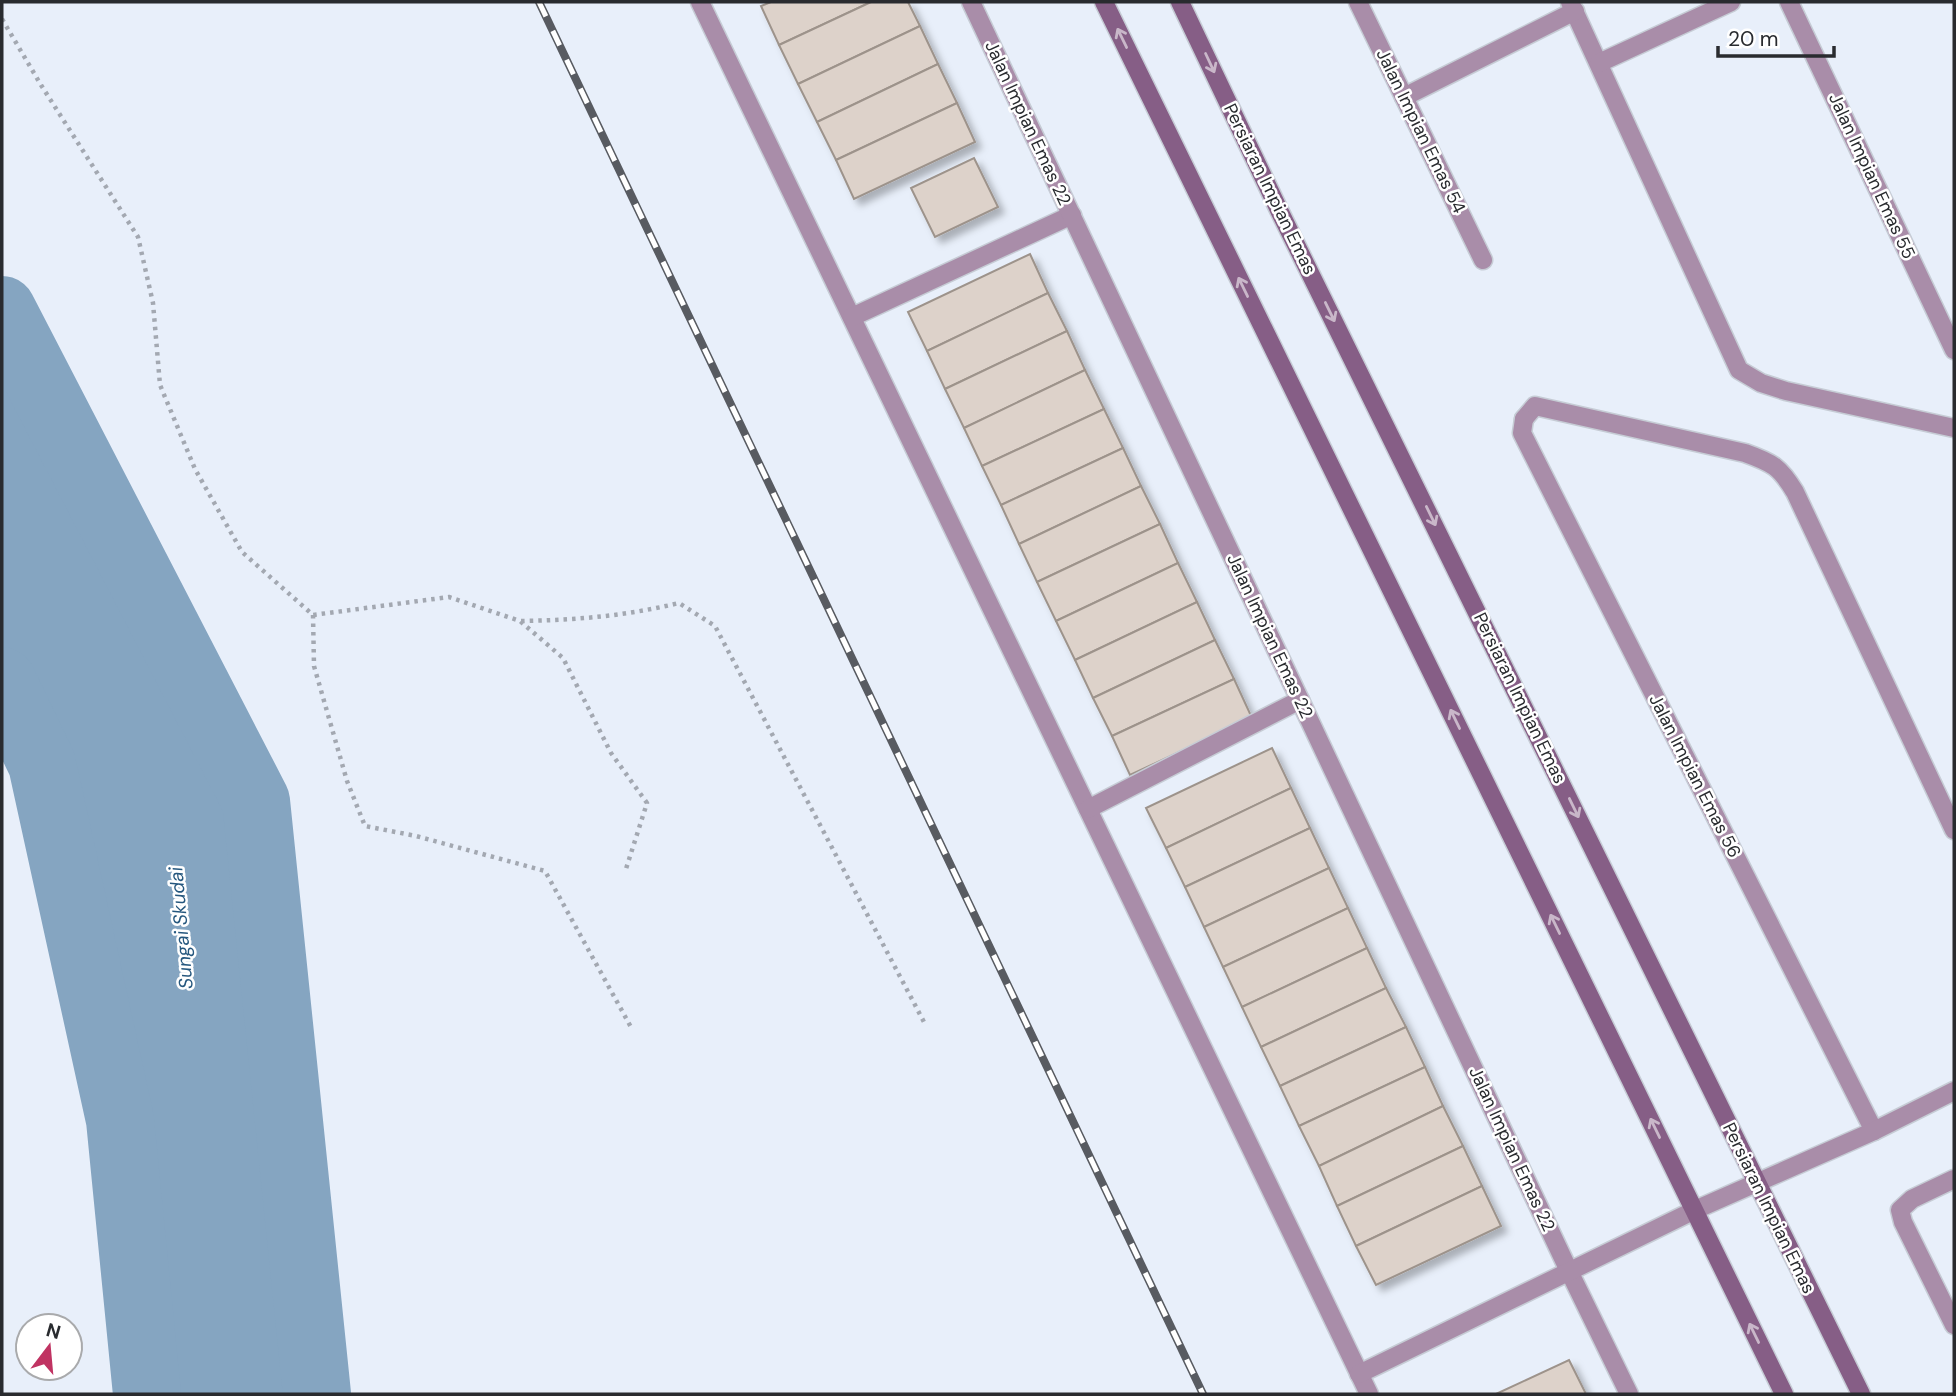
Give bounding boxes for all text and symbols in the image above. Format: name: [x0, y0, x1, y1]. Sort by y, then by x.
scale bar: [1718, 14, 1834, 58]
text: 20 m: [1728, 25, 1779, 53]
one-way arrow: [1114, 28, 1128, 49]
street label: Jalan Impian Emas 22: [979, 37, 1077, 209]
street label: Jalan Impian Emas 54: [1371, 45, 1471, 217]
one-way arrow: [1203, 52, 1217, 73]
street label: Jalan Impian Emas 55: [1823, 89, 1921, 263]
street label: Persiaran Impian Emas: [1218, 100, 1322, 278]
one-way arrow: [1236, 277, 1249, 298]
one-way arrow: [1324, 301, 1337, 322]
one-way arrow: [1424, 505, 1438, 526]
street label: Jalan Impian Emas 22: [1221, 550, 1319, 722]
street label: Persiaran Impian Emas: [1468, 609, 1572, 787]
street label: Jalan Impian Emas 56: [1643, 690, 1747, 862]
one-way arrow: [1447, 709, 1461, 730]
one-way arrow: [1568, 797, 1582, 818]
water label: Sungai Skudai: [163, 866, 199, 990]
one-way arrow: [1548, 914, 1561, 935]
street label: Jalan Impian Emas 22: [1463, 1063, 1561, 1235]
one-way arrow: [1648, 1118, 1662, 1139]
street label: Persiaran Impian Emas: [1717, 1119, 1821, 1297]
north arrow: [14, 1312, 84, 1382]
text: N: [43, 1317, 64, 1345]
one-way arrow: [1747, 1323, 1760, 1344]

